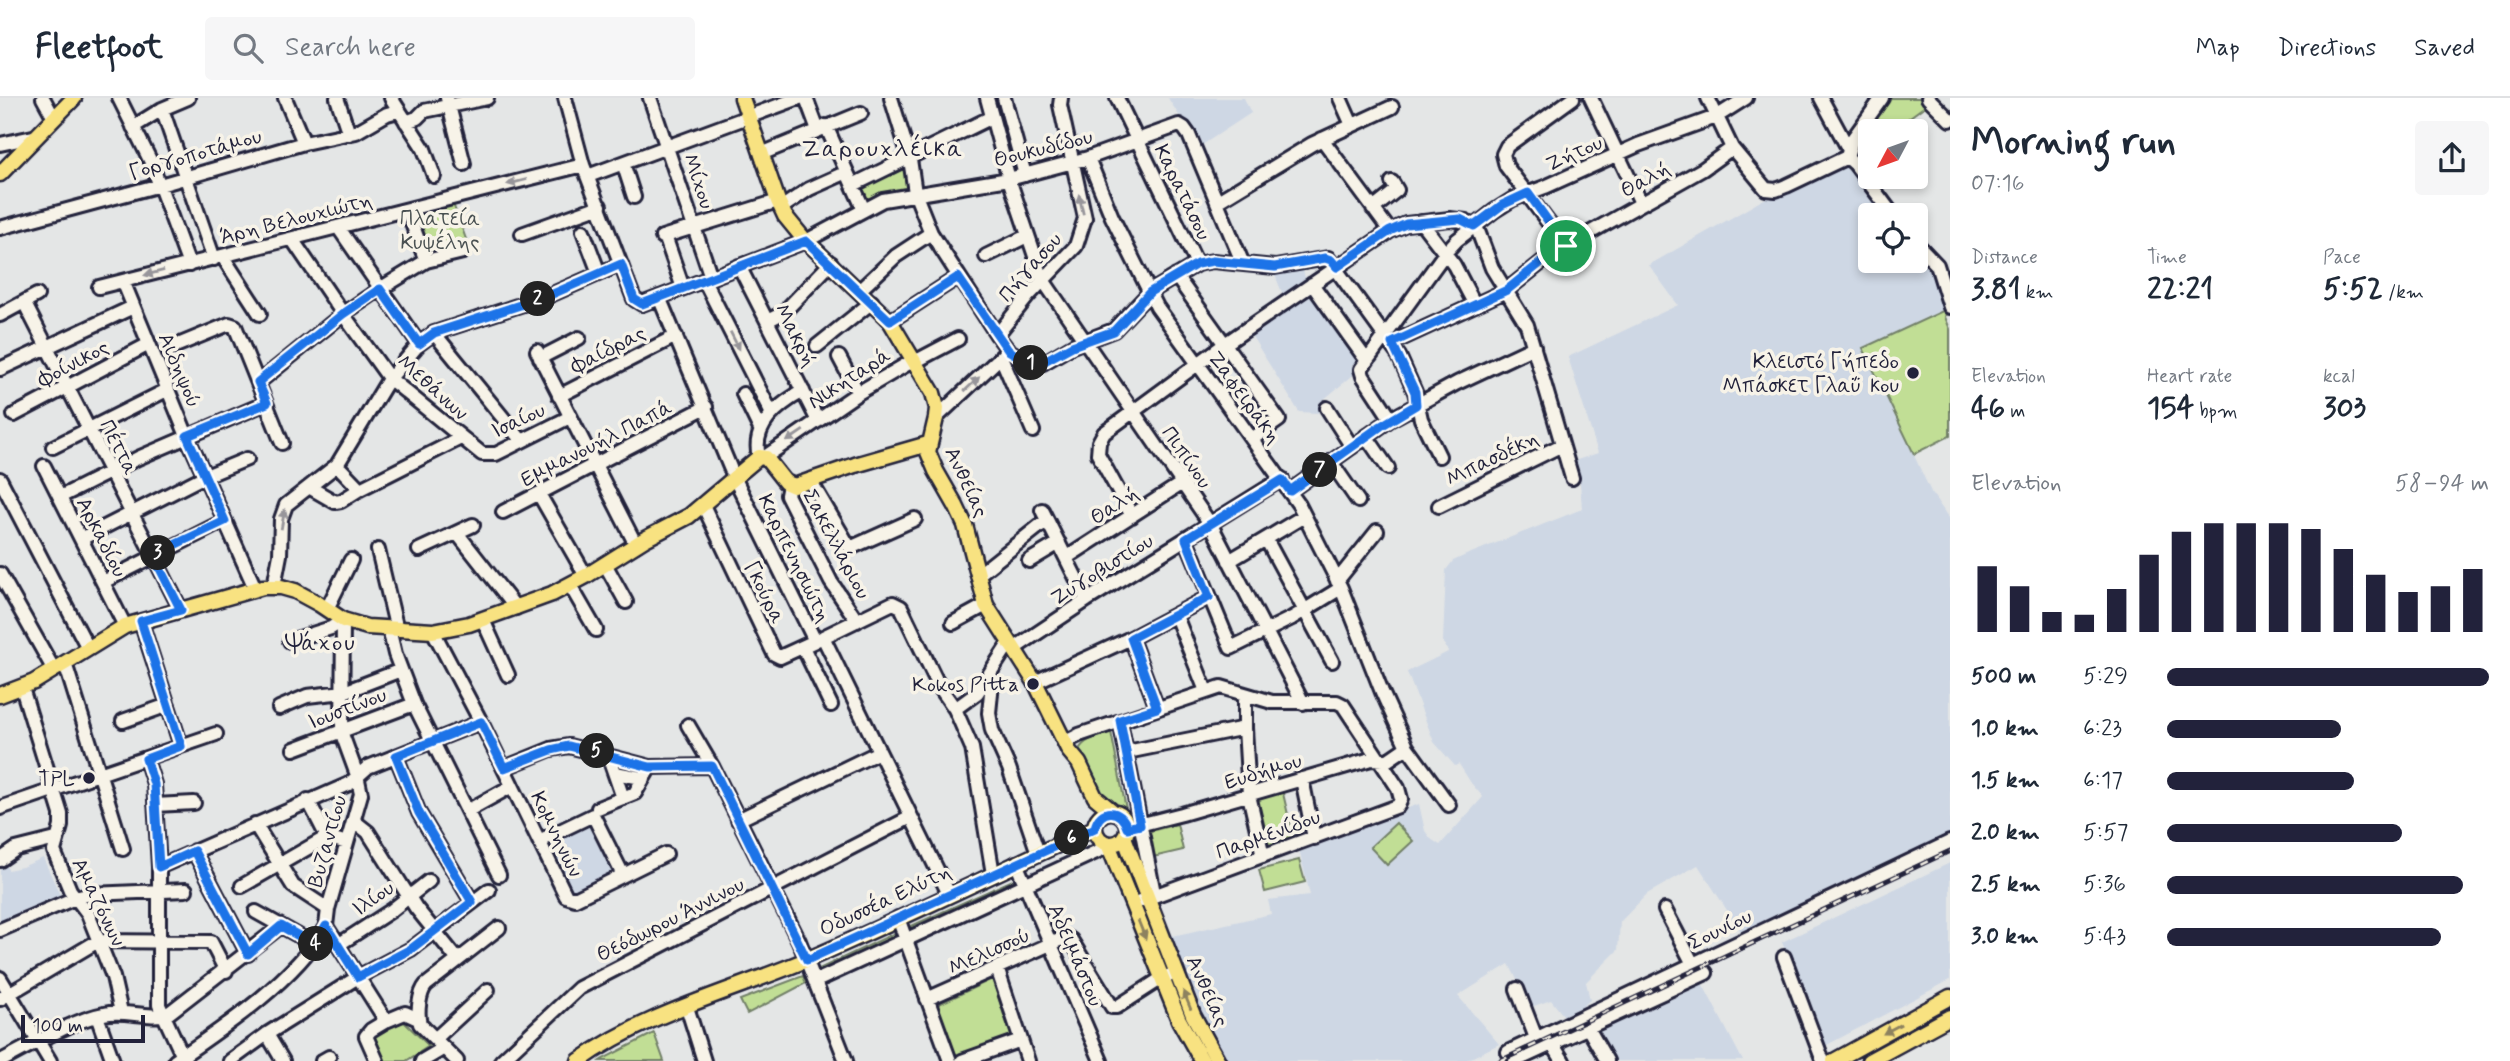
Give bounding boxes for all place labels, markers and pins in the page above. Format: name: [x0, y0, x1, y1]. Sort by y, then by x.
pin: [1536, 216, 1596, 276]
pin: 2: [520, 282, 556, 316]
pin: 1: [1014, 345, 1048, 380]
place label: Κλειστό Γήπεδο Μπάσκετ Γλαΰκου: [1723, 348, 1899, 400]
marker: Κλειστό Γήπεδο Μπάσκετ Γλαΰκου: [1905, 365, 1921, 381]
pin: 7: [1302, 452, 1338, 488]
pin: 3: [140, 536, 176, 570]
place label: Kokos Pitta: [912, 671, 1019, 699]
marker: Kokos Pitta: [1025, 676, 1041, 692]
pin: 5: [580, 734, 614, 768]
place label: TPL: [38, 765, 75, 793]
marker: TPL: [81, 770, 97, 786]
pin: 6: [1054, 820, 1090, 856]
pin: 4: [298, 926, 334, 962]

